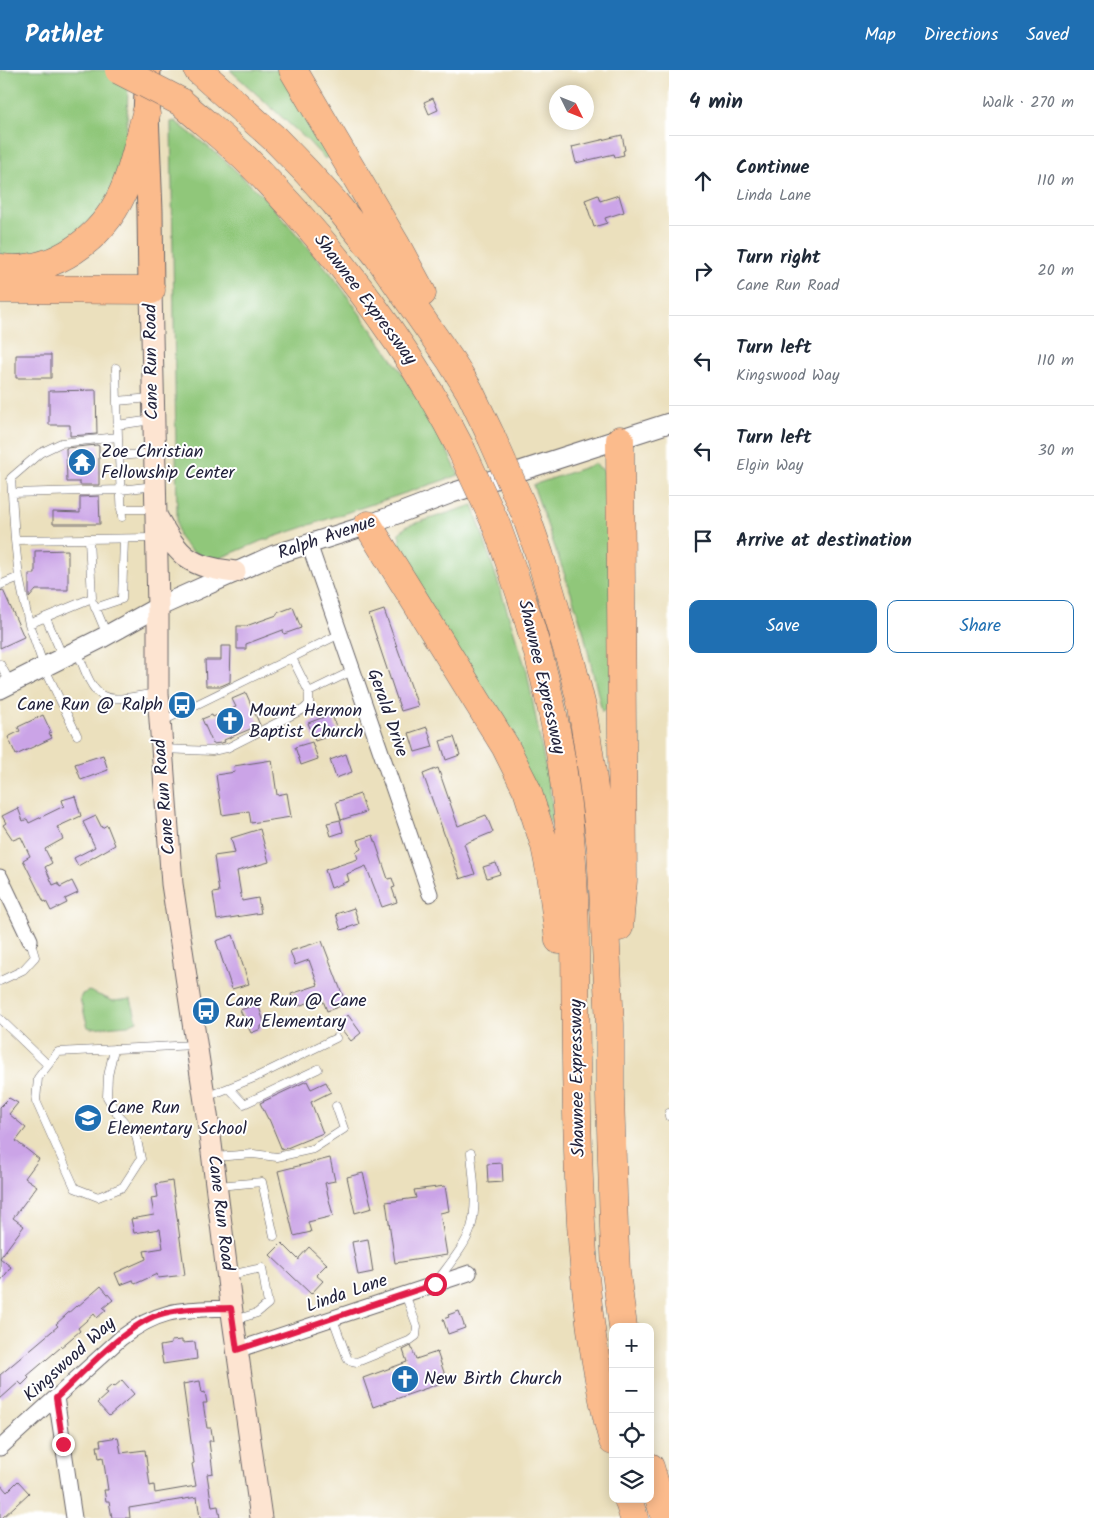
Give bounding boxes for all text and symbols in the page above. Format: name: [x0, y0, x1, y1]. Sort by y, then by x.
text: Pathlet: [25, 16, 104, 55]
text: Map: [864, 21, 896, 50]
text: Directions: [924, 21, 998, 50]
text: Saved: [1026, 21, 1069, 50]
north arrow: [549, 85, 594, 130]
text: 4 min: [689, 86, 743, 119]
text: Walk · 270 m: [982, 90, 1074, 115]
text: Continue: [736, 153, 809, 183]
icon: ahead: [689, 167, 717, 195]
text: 110 m: [1037, 168, 1074, 193]
text: Linda Lane: [736, 183, 811, 208]
street label: Shawnee Expressway: [306, 228, 424, 372]
text: Turn right: [736, 243, 821, 273]
icon: right: [689, 257, 717, 285]
text: 20 m: [1038, 258, 1074, 283]
text: Cane Run Road: [736, 273, 839, 298]
street label: Cane Run Road: [136, 303, 168, 420]
text: Turn left: [736, 333, 811, 363]
icon: left: [689, 347, 717, 375]
text: 110 m: [1037, 348, 1074, 373]
text: Kingswood Way: [736, 363, 839, 388]
text: Turn left: [736, 423, 811, 453]
icon: left: [689, 437, 717, 465]
place label: Zoe Christian Fellowship Center: [101, 438, 236, 488]
text: 30 m: [1038, 438, 1074, 463]
temple icon: Zoe Christian Fellowship Center: [67, 447, 97, 477]
text: Elgin Way: [736, 453, 803, 478]
street label: Ralph Avenue: [274, 508, 380, 568]
text: Arrive at destination: [736, 526, 912, 556]
icon: arrive: [689, 527, 717, 555]
street label: Shawnee Expressway: [509, 597, 573, 758]
button: Save: [689, 600, 877, 653]
button: Share: [887, 600, 1074, 653]
street label: Gerald Drive: [358, 665, 416, 761]
bus stop icon: Cane Run @ Ralph: [167, 690, 197, 720]
place label: Cane Run @ Ralph: [17, 691, 163, 720]
place label: Mount Hermon Baptist Church: [249, 697, 363, 747]
church icon: Mount Hermon Baptist Church: [215, 706, 245, 736]
street label: Cane Run Road: [145, 737, 185, 856]
place label: Cane Run @ Cane Run Elementary: [225, 987, 367, 1037]
bus stop icon: Cane Run @ Cane Run Elementary: [191, 996, 221, 1026]
street label: Shawnee Expressway: [562, 998, 594, 1157]
place label: Cane Run Elementary School: [107, 1094, 248, 1144]
school or university icon: Cane Run Elementary School: [73, 1103, 103, 1133]
street label: Cane Run Road: [199, 1154, 242, 1273]
street label: Linda Lane: [302, 1267, 392, 1321]
route start: [424, 1273, 447, 1296]
street label: Kingswood Way: [17, 1310, 123, 1410]
map controls: [609, 1323, 654, 1503]
button: +: [609, 1323, 654, 1368]
church icon: New Birth Church: [390, 1364, 420, 1394]
place label: New Birth Church: [424, 1365, 562, 1394]
button: −: [609, 1368, 654, 1413]
button: locate: [609, 1413, 654, 1458]
route end: [52, 1433, 75, 1456]
button: layers: [609, 1458, 654, 1503]

